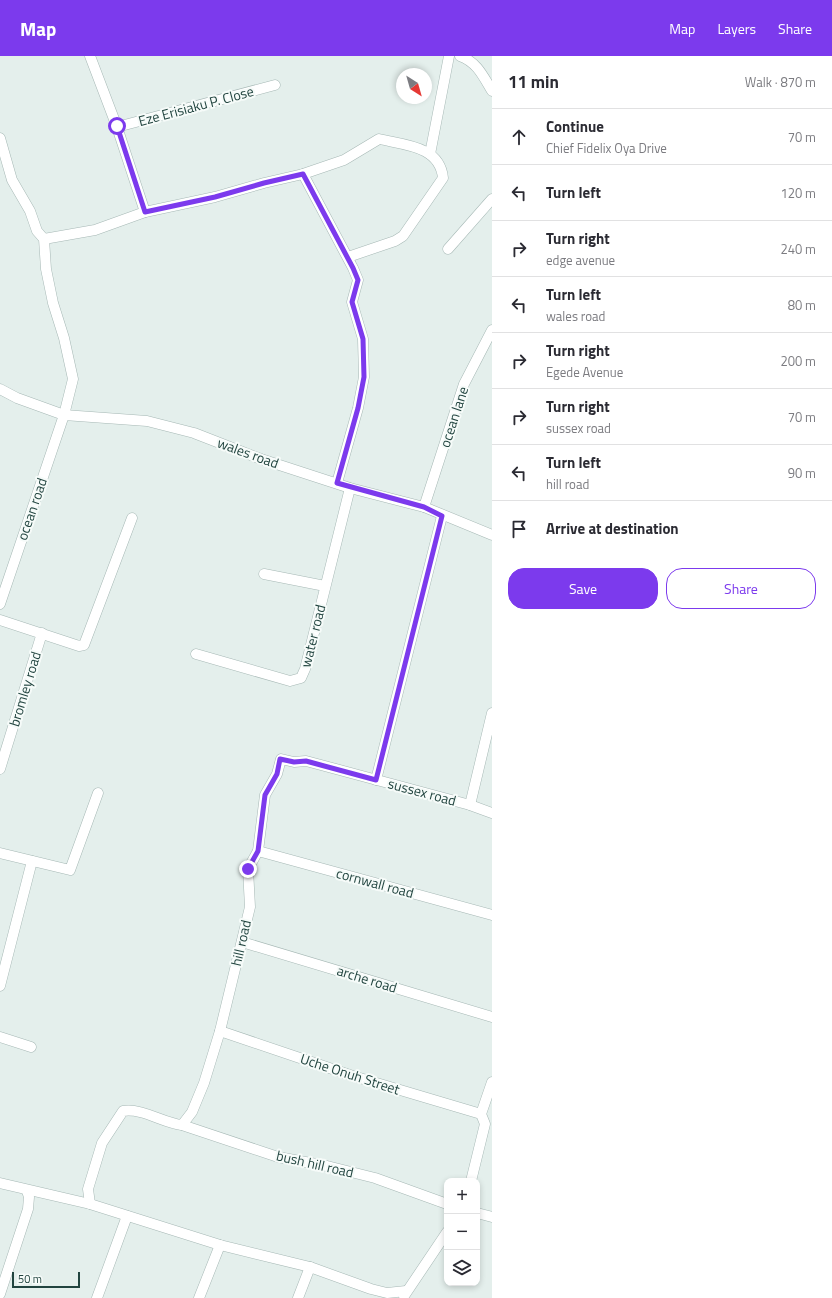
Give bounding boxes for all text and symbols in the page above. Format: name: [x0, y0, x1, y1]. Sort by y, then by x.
text: Map: [20, 14, 56, 43]
text: Map: [669, 18, 695, 39]
text: Layers: [717, 18, 756, 39]
text: Share: [778, 18, 812, 39]
north arrow: [396, 68, 432, 104]
text: 11 min: [508, 69, 559, 95]
text: Walk · 870 m: [745, 72, 816, 92]
street label: Eze Erisiaku P. Close: [136, 80, 256, 131]
text: Continue: [546, 115, 604, 138]
route start: [108, 117, 126, 135]
icon: ahead: [508, 126, 530, 148]
text: 70 m: [788, 127, 816, 147]
text: Chief Fidelix Oya Drive: [546, 138, 667, 158]
text: Turn left: [546, 181, 601, 204]
icon: left: [508, 182, 530, 204]
text: 120 m: [780, 183, 816, 203]
text: Turn right: [546, 227, 610, 250]
icon: right: [508, 238, 530, 260]
text: 240 m: [780, 239, 816, 259]
text: edge avenue: [546, 250, 615, 270]
text: Turn left: [546, 283, 601, 306]
icon: left: [508, 294, 530, 316]
text: 80 m: [788, 295, 816, 315]
text: wales road: [546, 306, 605, 326]
text: Turn right: [546, 339, 610, 362]
icon: right: [508, 350, 530, 372]
text: 200 m: [780, 351, 816, 371]
text: Egede Avenue: [546, 362, 623, 382]
street label: ocean lane: [434, 384, 473, 450]
text: Turn right: [546, 395, 610, 418]
icon: right: [508, 406, 530, 428]
text: 70 m: [788, 407, 816, 427]
text: sussex road: [546, 418, 611, 438]
street label: wales road: [214, 432, 282, 473]
text: Turn left: [546, 451, 601, 474]
icon: left: [508, 462, 530, 484]
text: 90 m: [788, 463, 816, 483]
text: hill road: [546, 474, 589, 494]
street label: ocean road: [11, 475, 52, 543]
text: Arrive at destination: [546, 517, 679, 540]
icon: arrive: [508, 518, 530, 540]
button: Save: [508, 568, 658, 609]
button: Share: [666, 568, 816, 609]
street label: water road: [295, 602, 330, 669]
street label: bromley road: [3, 649, 46, 729]
street label: sussex road: [386, 772, 459, 811]
route end: [239, 860, 257, 878]
street label: cornwall road: [334, 862, 416, 903]
street label: hill road: [225, 918, 256, 968]
street label: arche road: [334, 959, 400, 998]
street label: Uche Onuh Street: [298, 1048, 403, 1100]
street label: bush hill road: [274, 1144, 356, 1183]
map controls: [444, 1178, 480, 1286]
button: +: [444, 1178, 480, 1214]
button: −: [444, 1214, 480, 1250]
button: layers: [444, 1250, 480, 1286]
scale bar: [12, 1270, 80, 1289]
text: 50 m: [18, 1271, 42, 1287]

